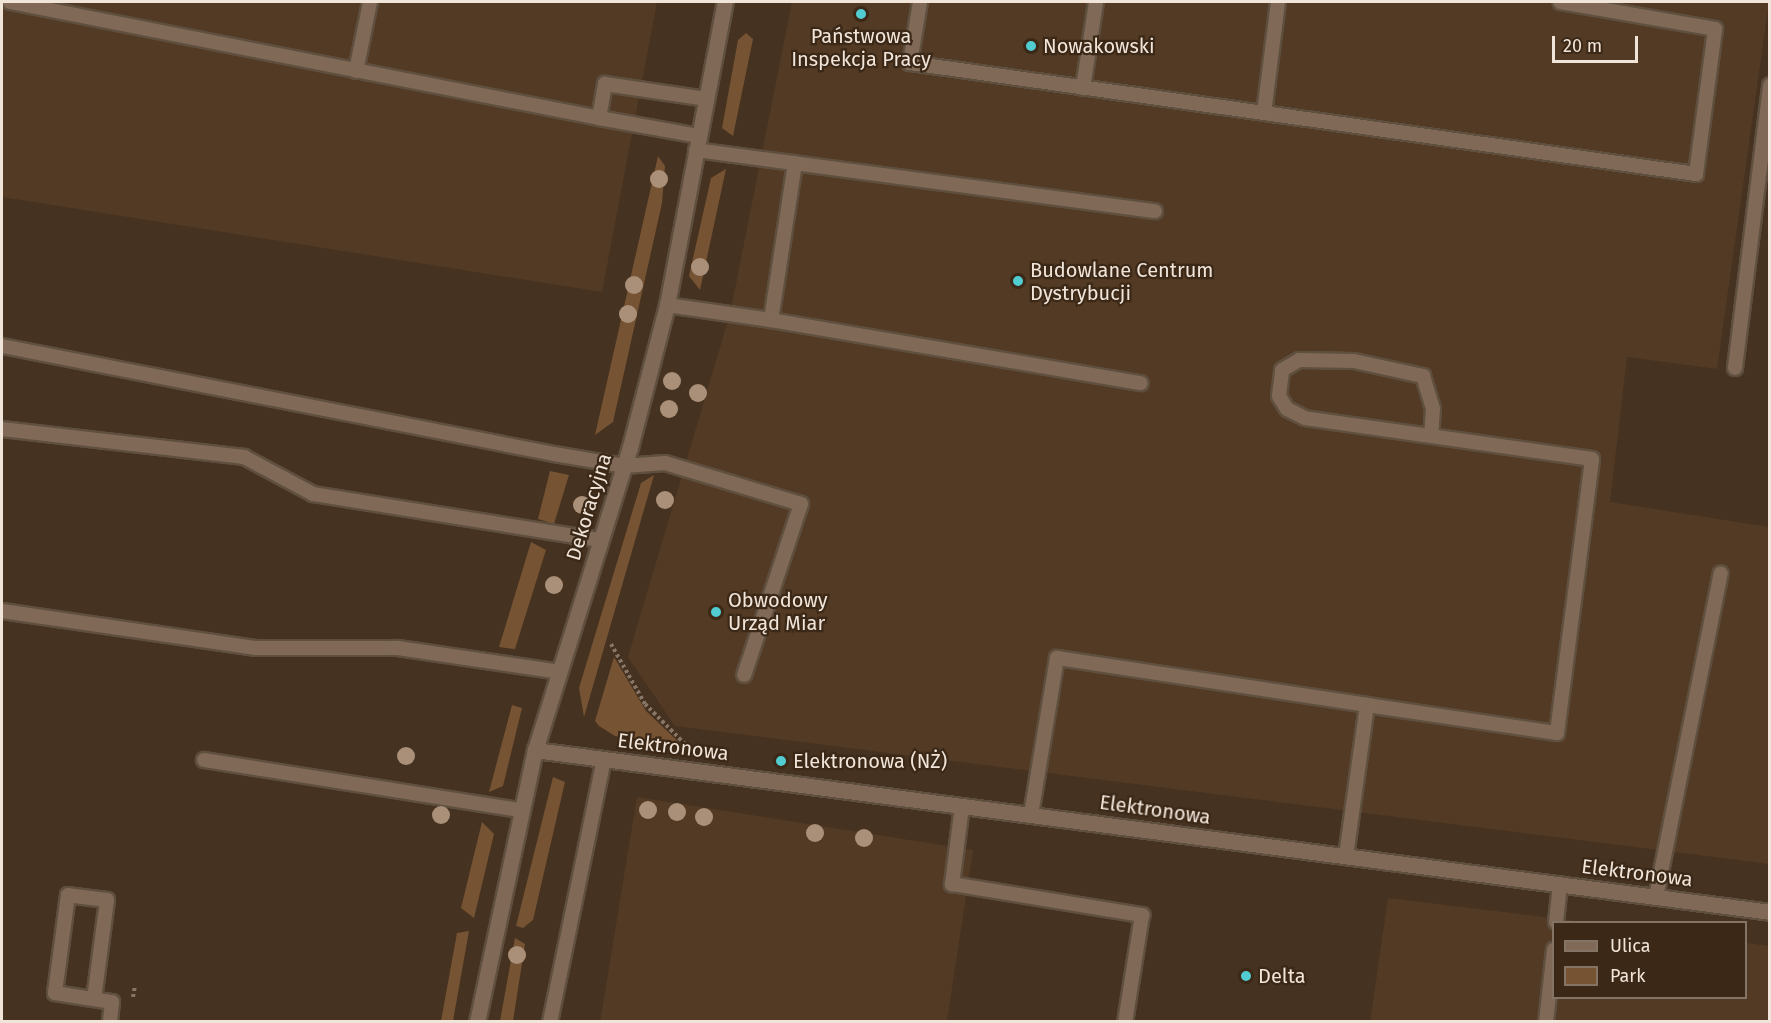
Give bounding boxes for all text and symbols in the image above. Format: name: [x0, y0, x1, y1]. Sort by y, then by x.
marker: Państwowa Inspekcja Pracy: [854, 7, 868, 21]
place label: Państwowa Inspekcja Pracy: [791, 24, 931, 71]
scale bar: [1555, 24, 1640, 62]
place label: Nowakowski: [1043, 34, 1155, 58]
text: 20 m: [1563, 35, 1602, 57]
marker: Nowakowski: [1024, 39, 1038, 53]
place label: Budowlane Centrum Dystrybucji: [1030, 258, 1213, 305]
marker: Budowlane Centrum Dystrybucji: [1011, 274, 1025, 288]
street label: Dekoracyjna: [561, 450, 617, 564]
place label: Obwodowy Urząd Miar: [728, 588, 828, 635]
marker: Obwodowy Urząd Miar: [709, 605, 723, 619]
street label: Elektronowa: [616, 728, 730, 766]
place label: Elektronowa (NŻ): [793, 749, 947, 773]
marker: Elektronowa (NŻ): [774, 754, 788, 768]
street label: Elektronowa: [1098, 790, 1212, 830]
street label: Elektronowa: [1580, 854, 1694, 892]
legend: [1552, 921, 1747, 999]
text: Ulica: [1610, 935, 1650, 957]
place label: Delta: [1258, 964, 1306, 988]
text: Park: [1610, 965, 1645, 987]
marker: Delta: [1239, 969, 1253, 983]

